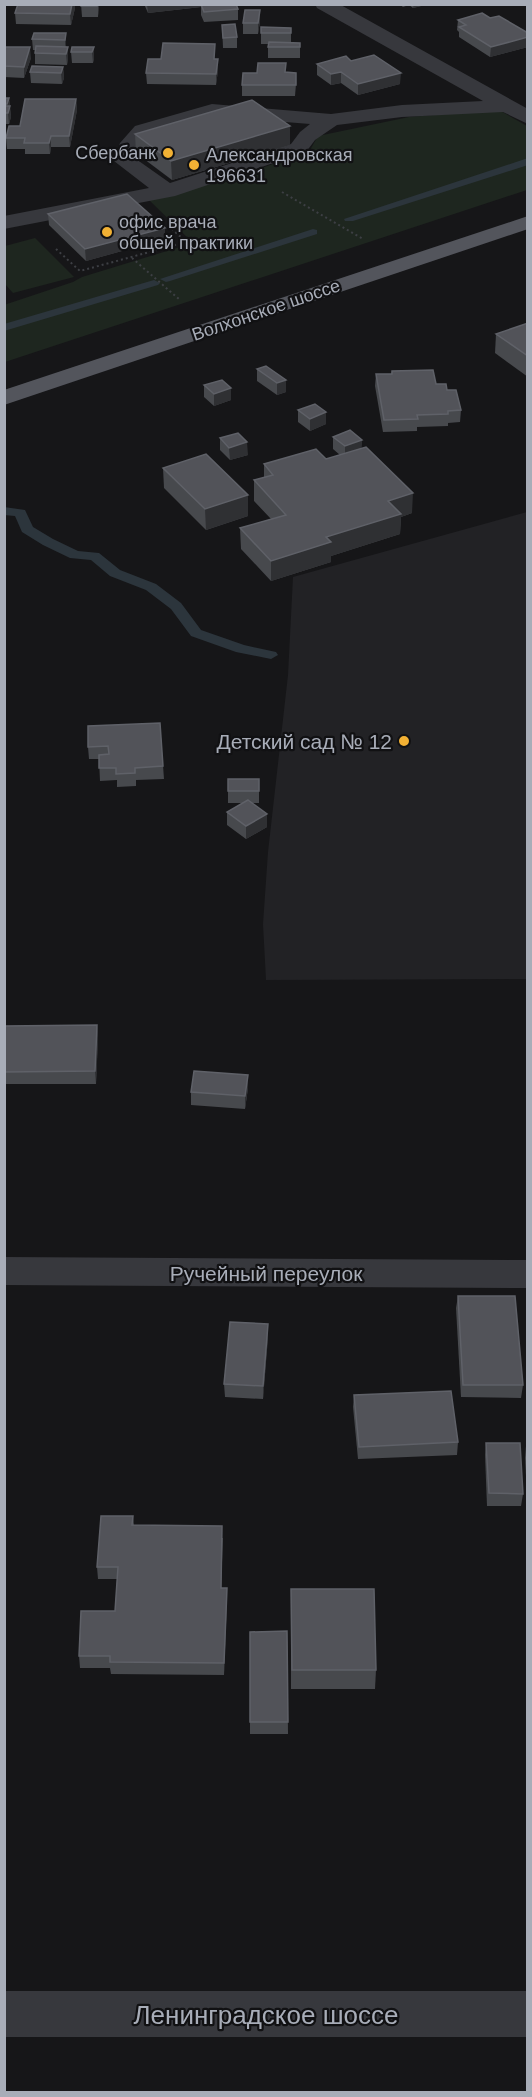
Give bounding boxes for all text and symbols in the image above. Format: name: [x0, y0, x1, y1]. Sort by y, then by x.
place label: Сбербанк: [75, 143, 156, 163]
place label: Александровская 196631: [206, 145, 352, 186]
marker: Сбербанк: [161, 146, 175, 160]
marker: Александровская 196631: [187, 158, 201, 172]
place label: офис врача общей практики: [119, 212, 253, 253]
marker: офис врача общей практики: [100, 225, 114, 239]
street label: Волхонское шоссе: [189, 275, 343, 345]
place label: Детский сад № 12: [216, 730, 392, 753]
marker: Детский сад № 12: [397, 734, 411, 748]
street label: Ручейный переулок: [170, 1262, 363, 1285]
street label: Ленинградское шоссе: [134, 2000, 398, 2030]

